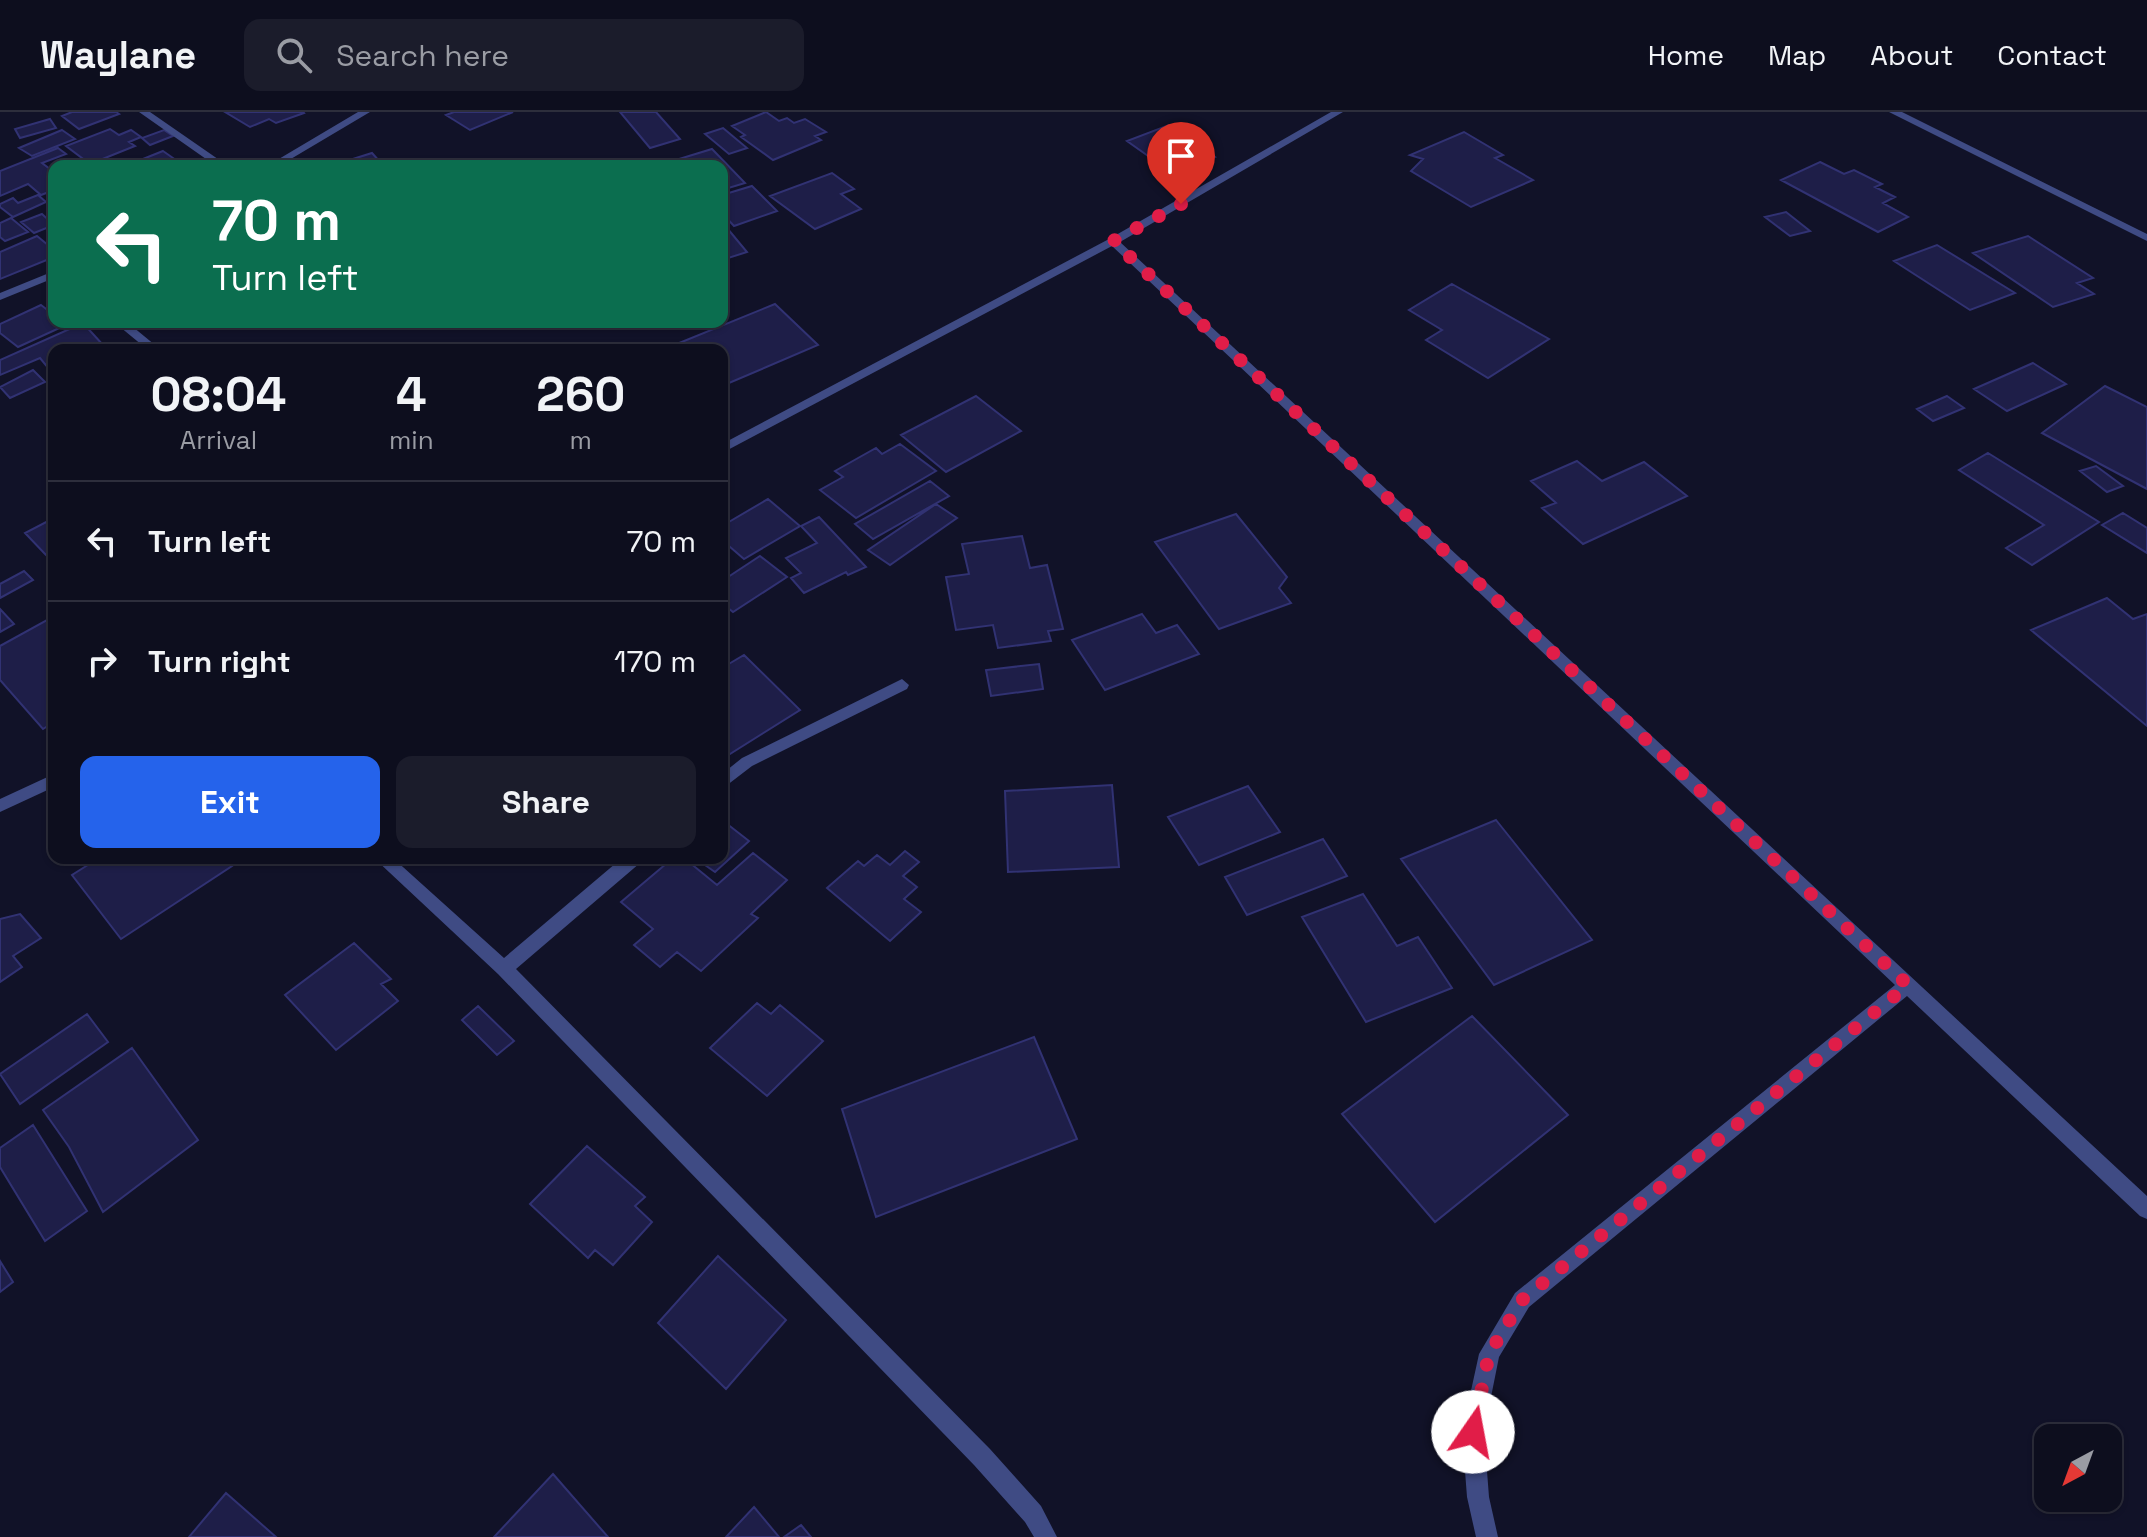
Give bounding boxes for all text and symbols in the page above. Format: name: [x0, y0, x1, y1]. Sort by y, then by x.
search box: [244, 19, 804, 91]
text: Waylane: [40, 31, 196, 79]
icon: search: [272, 33, 316, 77]
text: Search here: [336, 36, 509, 75]
text: Home: [1648, 37, 1724, 73]
text: Map: [1768, 37, 1826, 73]
text: About: [1870, 37, 1953, 73]
text: Contact: [1997, 37, 2107, 73]
pin: [1147, 122, 1215, 204]
icon: arrive: [1159, 134, 1203, 178]
text: 70 m: [212, 185, 341, 256]
icon: left: [80, 192, 184, 296]
text: Turn left: [212, 255, 359, 301]
text: 08:04: [151, 364, 286, 425]
text: 4: [396, 364, 427, 425]
text: 260: [536, 364, 625, 425]
text: Arrival: [180, 423, 257, 457]
text: min: [389, 423, 434, 457]
text: m: [570, 423, 592, 457]
icon: left: [80, 519, 124, 563]
text: Turn left: [148, 522, 271, 561]
text: 70 m: [627, 522, 696, 561]
icon: right: [80, 639, 124, 683]
text: Turn right: [148, 642, 291, 681]
text: 170 m: [614, 642, 696, 681]
button: Exit: [80, 756, 380, 848]
button: Share: [396, 756, 696, 848]
position arrow: [1431, 1390, 1515, 1474]
north arrow: [2034, 1424, 2122, 1512]
map controls: [2034, 1424, 2122, 1512]

